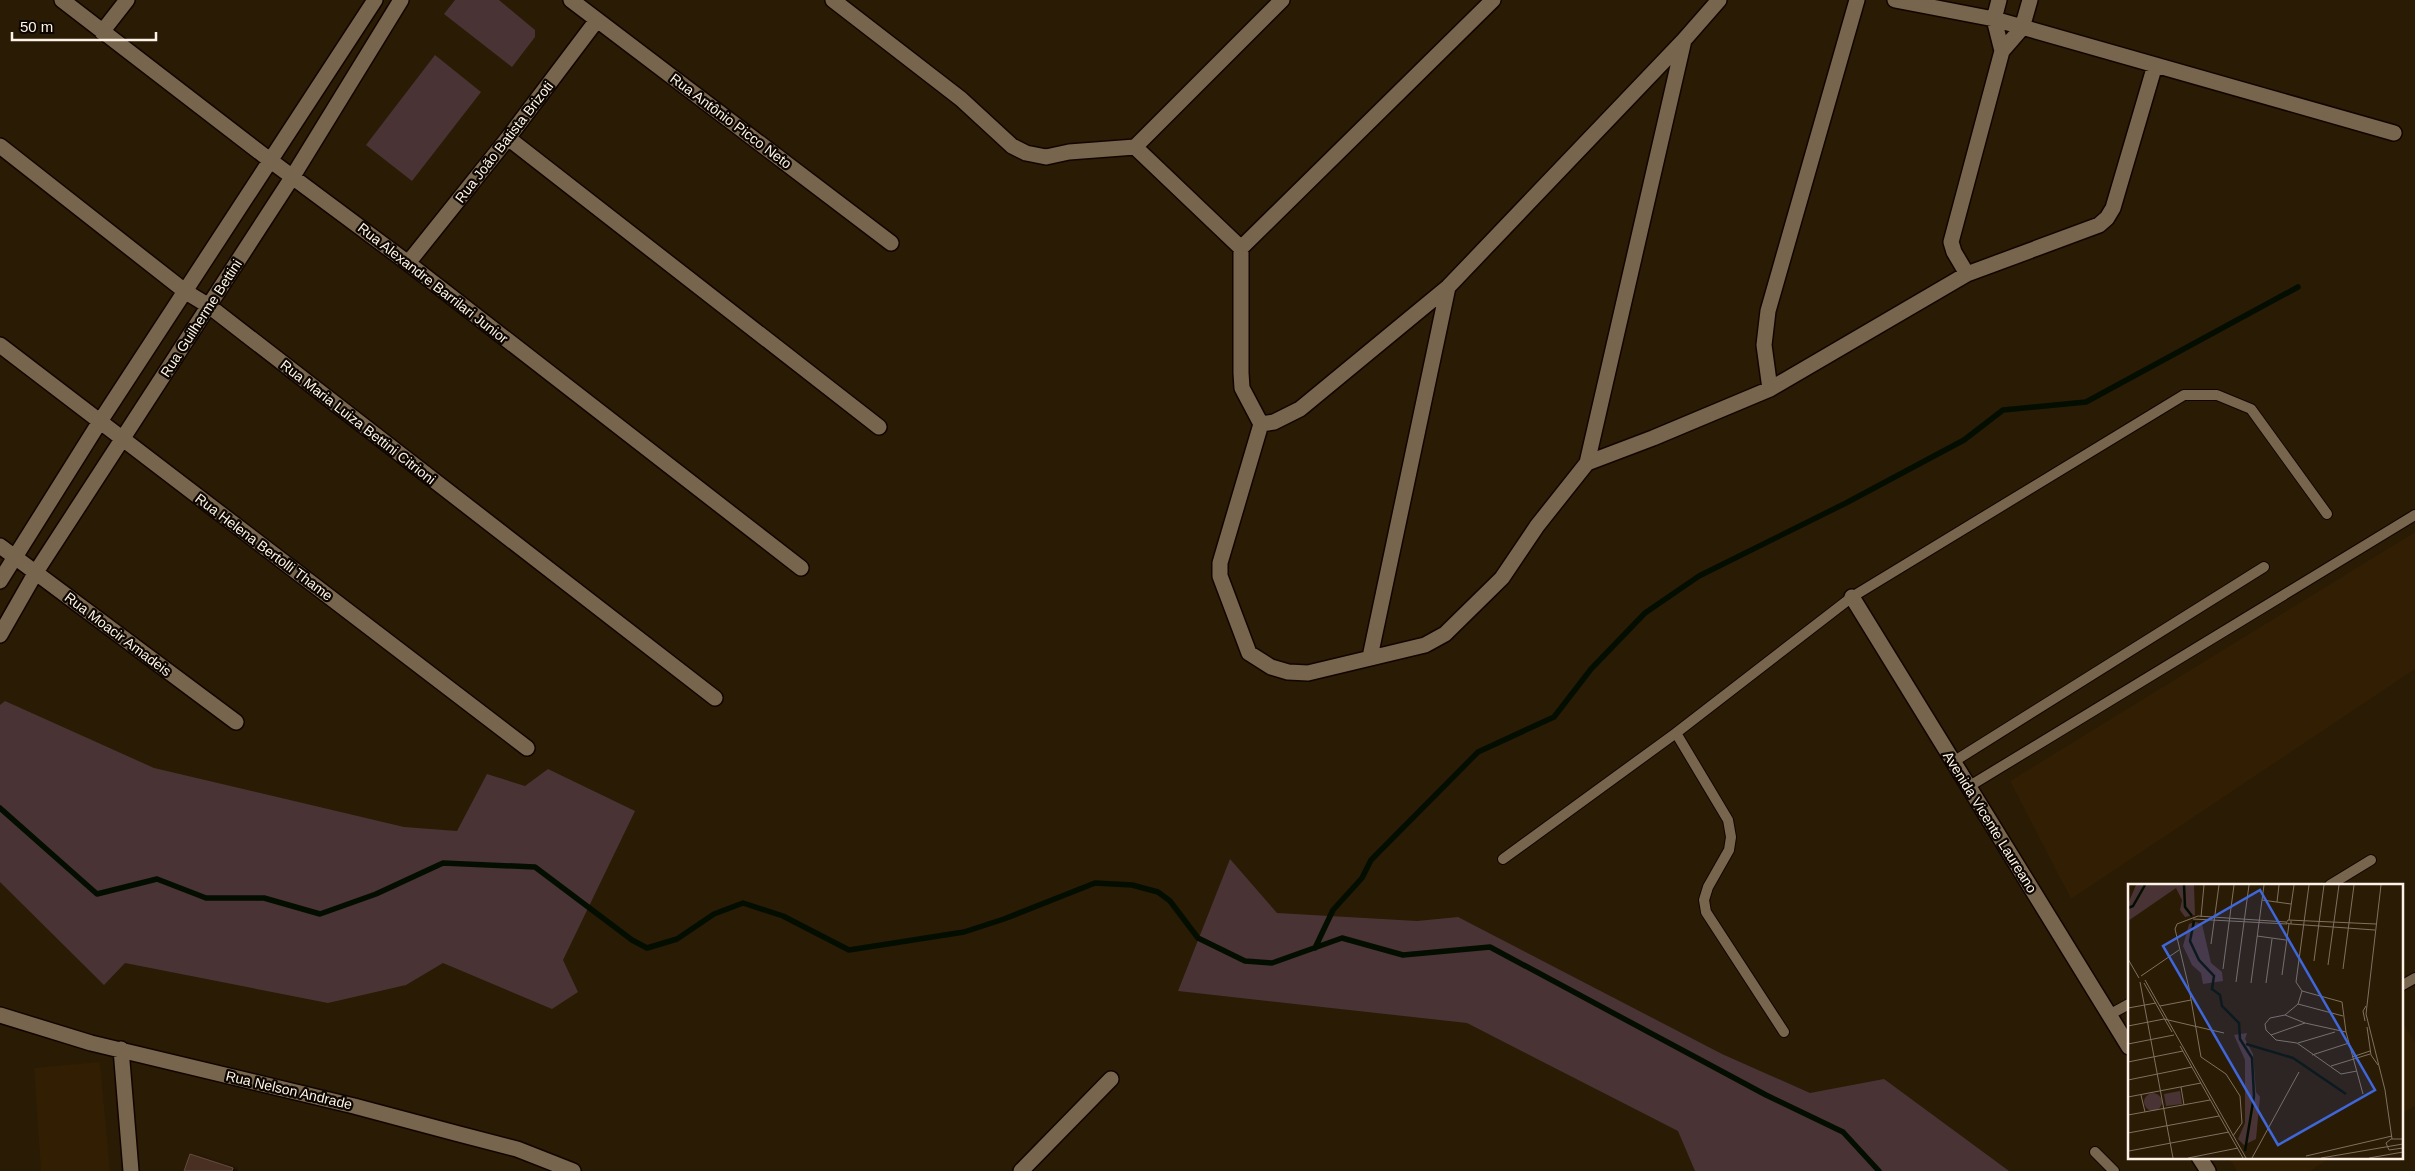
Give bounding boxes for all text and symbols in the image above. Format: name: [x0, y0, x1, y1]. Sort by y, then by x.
scale bar: [12, 10, 156, 42]
text: 50 m: [20, 18, 53, 35]
street label: Rua Antônio Picco Neto: [667, 70, 795, 172]
street label: Rua João Batista Brizoti: [452, 78, 556, 206]
street label: Rua Alexandre Barrilari Junior: [355, 219, 511, 347]
street label: Rua Guilherme Bettini: [157, 256, 245, 380]
street label: Rua Maria Luiza Bettini Citrioni: [277, 357, 439, 487]
street label: Rua Helena Bertolli Thame: [192, 490, 336, 604]
street label: Rua Moacir Amadeis: [62, 589, 174, 679]
street label: Avenida Vicente Laureano: [1940, 748, 2040, 896]
inset map: [2128, 884, 2402, 1158]
street label: Rua Nelson Andrade: [224, 1068, 354, 1112]

